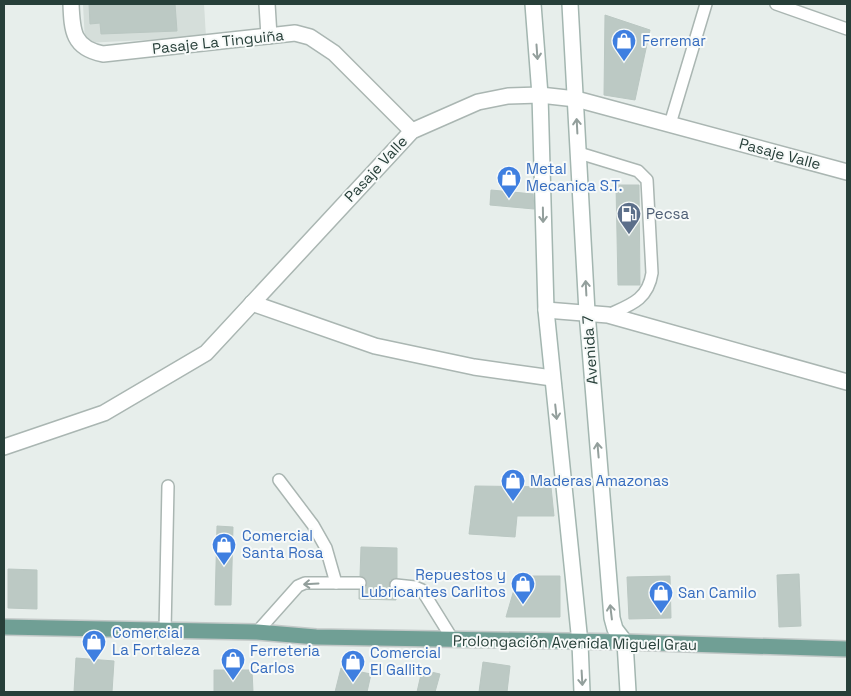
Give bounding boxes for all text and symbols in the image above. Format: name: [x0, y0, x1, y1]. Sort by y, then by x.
street label: Pasaje La Tinguiña: [151, 25, 285, 58]
shop icon: Ferremar: [611, 28, 637, 62]
place label: Ferremar: [642, 31, 706, 50]
one-way arrow: [533, 44, 542, 60]
one-way arrow: [573, 118, 582, 134]
street label: Pasaje Valle: [340, 131, 411, 206]
street label: Pasaje Valle: [737, 134, 823, 174]
place label: Metal Mecanica S.T.: [526, 159, 623, 195]
shop icon: Metal Mecanica S.T.: [496, 165, 522, 199]
fuel station icon: Pecsa: [616, 201, 642, 235]
place label: Pecsa: [646, 204, 689, 223]
one-way arrow: [539, 206, 548, 222]
one-way arrow: [581, 281, 591, 297]
street label: Avenida 7: [578, 315, 601, 385]
one-way arrow: [551, 403, 561, 419]
one-way arrow: [594, 443, 603, 459]
shop icon: Maderas Amazonas: [500, 468, 526, 502]
place label: Maderas Amazonas: [530, 471, 669, 490]
place label: Comercial Santa Rosa: [242, 526, 324, 562]
shop icon: Comercial Santa Rosa: [211, 532, 237, 566]
place label: Repuestos y Lubricantes Carlitos: [361, 565, 506, 601]
shop icon: Repuestos y Lubricantes Carlitos: [510, 571, 536, 605]
one-way arrow: [303, 579, 319, 588]
shop icon: San Camilo: [648, 580, 674, 614]
place label: San Camilo: [678, 583, 757, 602]
one-way arrow: [606, 605, 616, 621]
place label: Comercial La Fortaleza: [112, 623, 200, 659]
shop icon: Comercial La Fortaleza: [81, 629, 107, 663]
street label: Prolongación Avenida Miguel Grau: [453, 631, 697, 654]
place label: Ferreteria Carlos: [250, 641, 320, 677]
place label: Comercial El Gallito: [370, 643, 441, 679]
shop icon: Ferreteria Carlos: [220, 647, 246, 681]
shop icon: Comercial El Gallito: [340, 649, 366, 683]
one-way arrow: [577, 670, 586, 686]

